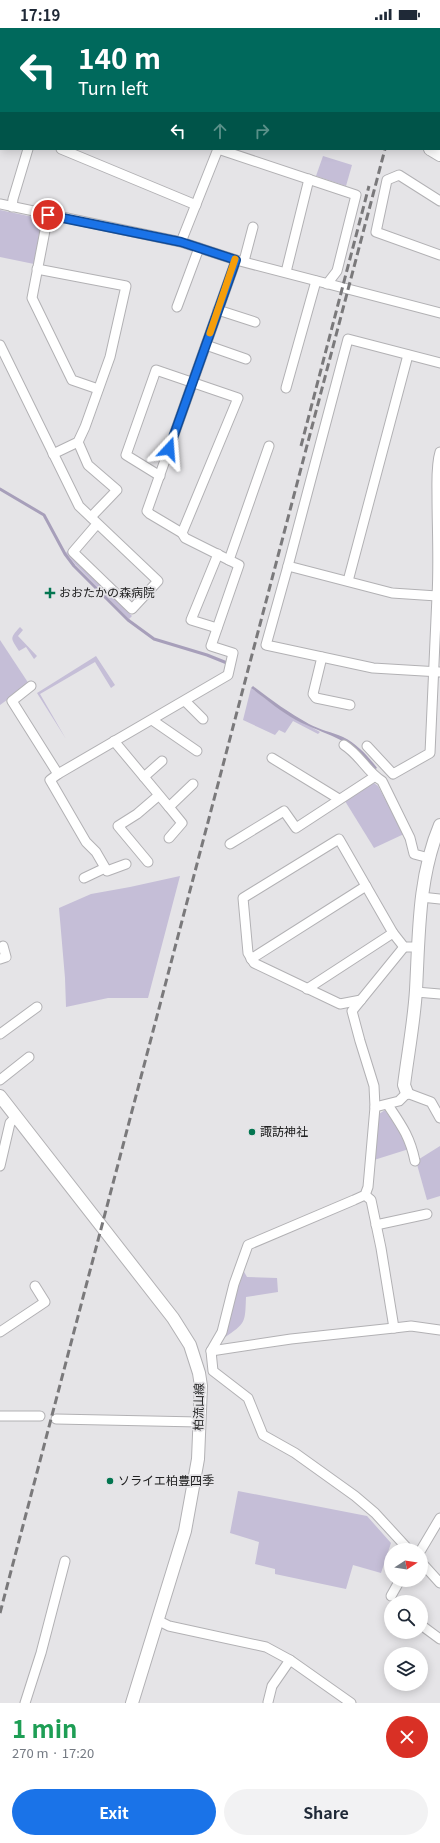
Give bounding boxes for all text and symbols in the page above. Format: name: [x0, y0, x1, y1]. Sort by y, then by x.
text: 17:19: [20, 4, 60, 25]
text: 140 m: [78, 37, 161, 77]
icon: left: [12, 44, 64, 96]
text: Turn left: [78, 74, 148, 100]
icon: left: [167, 120, 189, 142]
icon: ahead: [209, 120, 231, 142]
icon: right: [251, 120, 273, 142]
pin: [31, 198, 65, 232]
icon: arrive: [37, 204, 59, 226]
position arrow: [148, 428, 190, 470]
place label: おおたかの森病院: [59, 583, 155, 600]
marker: おおたかの森病院: [44, 587, 56, 599]
place label: 諏訪神社: [260, 1122, 308, 1139]
marker: 諏訪神社: [247, 1127, 257, 1137]
street label: 柏流山線: [189, 1383, 206, 1431]
place label: ソライエ柏豊四季: [118, 1471, 214, 1488]
marker: ソライエ柏豊四季: [105, 1476, 115, 1486]
north arrow: [384, 1543, 428, 1587]
map controls: [384, 1543, 428, 1691]
button: search: [384, 1595, 428, 1639]
button: layers: [384, 1647, 428, 1691]
text: 1 min: [12, 1710, 77, 1745]
button: close: [386, 1716, 428, 1758]
text: 270 m · 17:20: [12, 1743, 94, 1762]
button: Exit: [12, 1789, 216, 1835]
button: Share: [224, 1789, 428, 1835]

